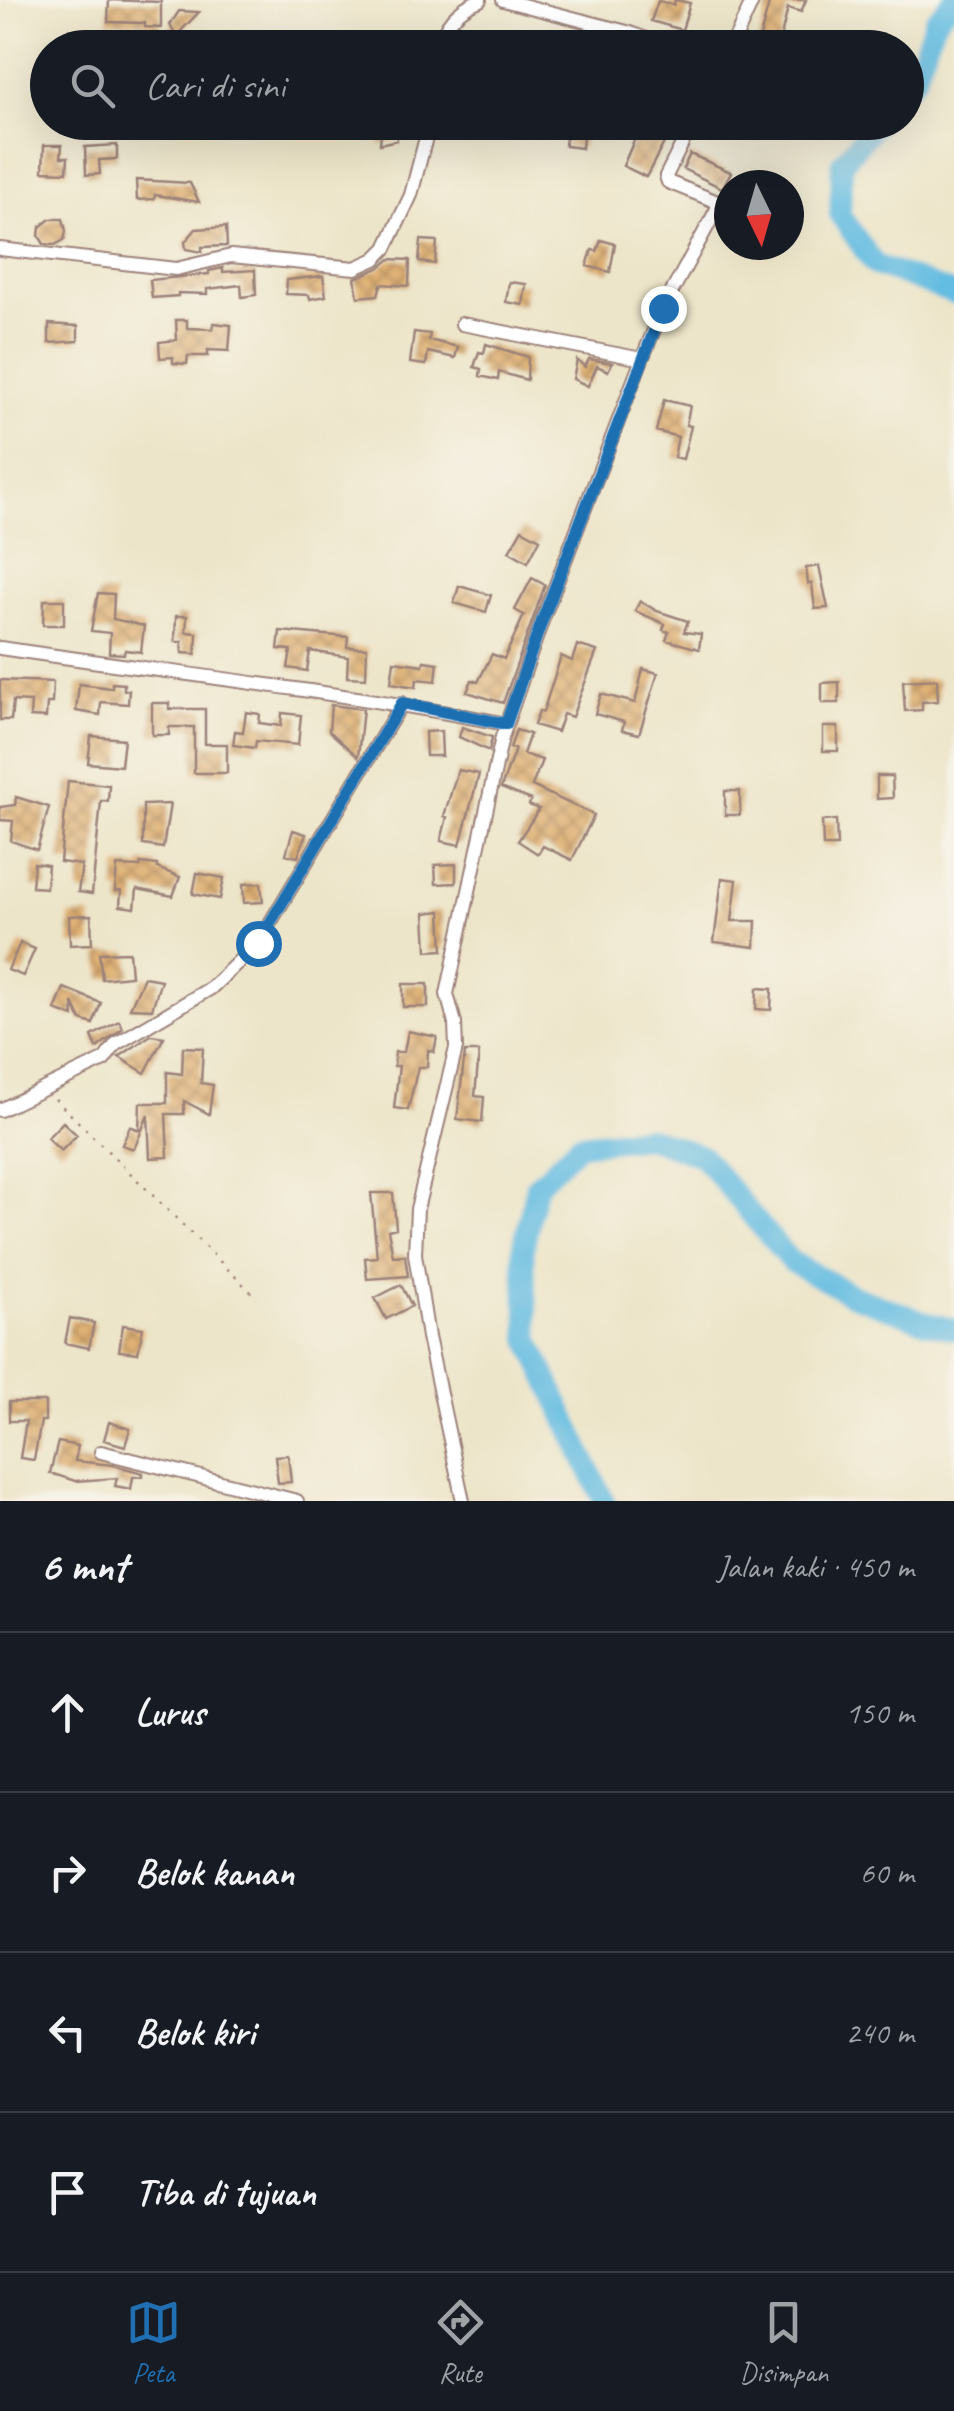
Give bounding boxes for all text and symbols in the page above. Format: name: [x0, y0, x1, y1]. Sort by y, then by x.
search box: [30, 30, 924, 140]
icon: search: [65, 58, 120, 113]
text: Cari di sini: [145, 62, 285, 109]
north arrow: [714, 170, 804, 260]
route end: [641, 286, 687, 332]
route start: [236, 921, 282, 967]
text: 6 mnt: [40, 1540, 127, 1593]
text: Jalan kaki · 450 m: [717, 1546, 914, 1587]
icon: ahead: [40, 1685, 95, 1740]
text: Lurus: [135, 1689, 205, 1736]
text: 150 m: [845, 1692, 914, 1733]
icon: right: [40, 1845, 95, 1900]
text: Belok kanan: [135, 1849, 294, 1896]
text: 60 m: [860, 1852, 914, 1893]
icon: left: [40, 2005, 95, 2060]
text: Belok kiri: [135, 2009, 255, 2056]
text: 240 m: [845, 2012, 914, 2053]
icon: arrive: [40, 2165, 95, 2220]
text: Tiba di tujuan: [135, 2169, 316, 2216]
tab: Peta: [126, 2295, 181, 2390]
tab: Rute: [433, 2295, 488, 2390]
tab: Disimpan: [740, 2295, 828, 2390]

